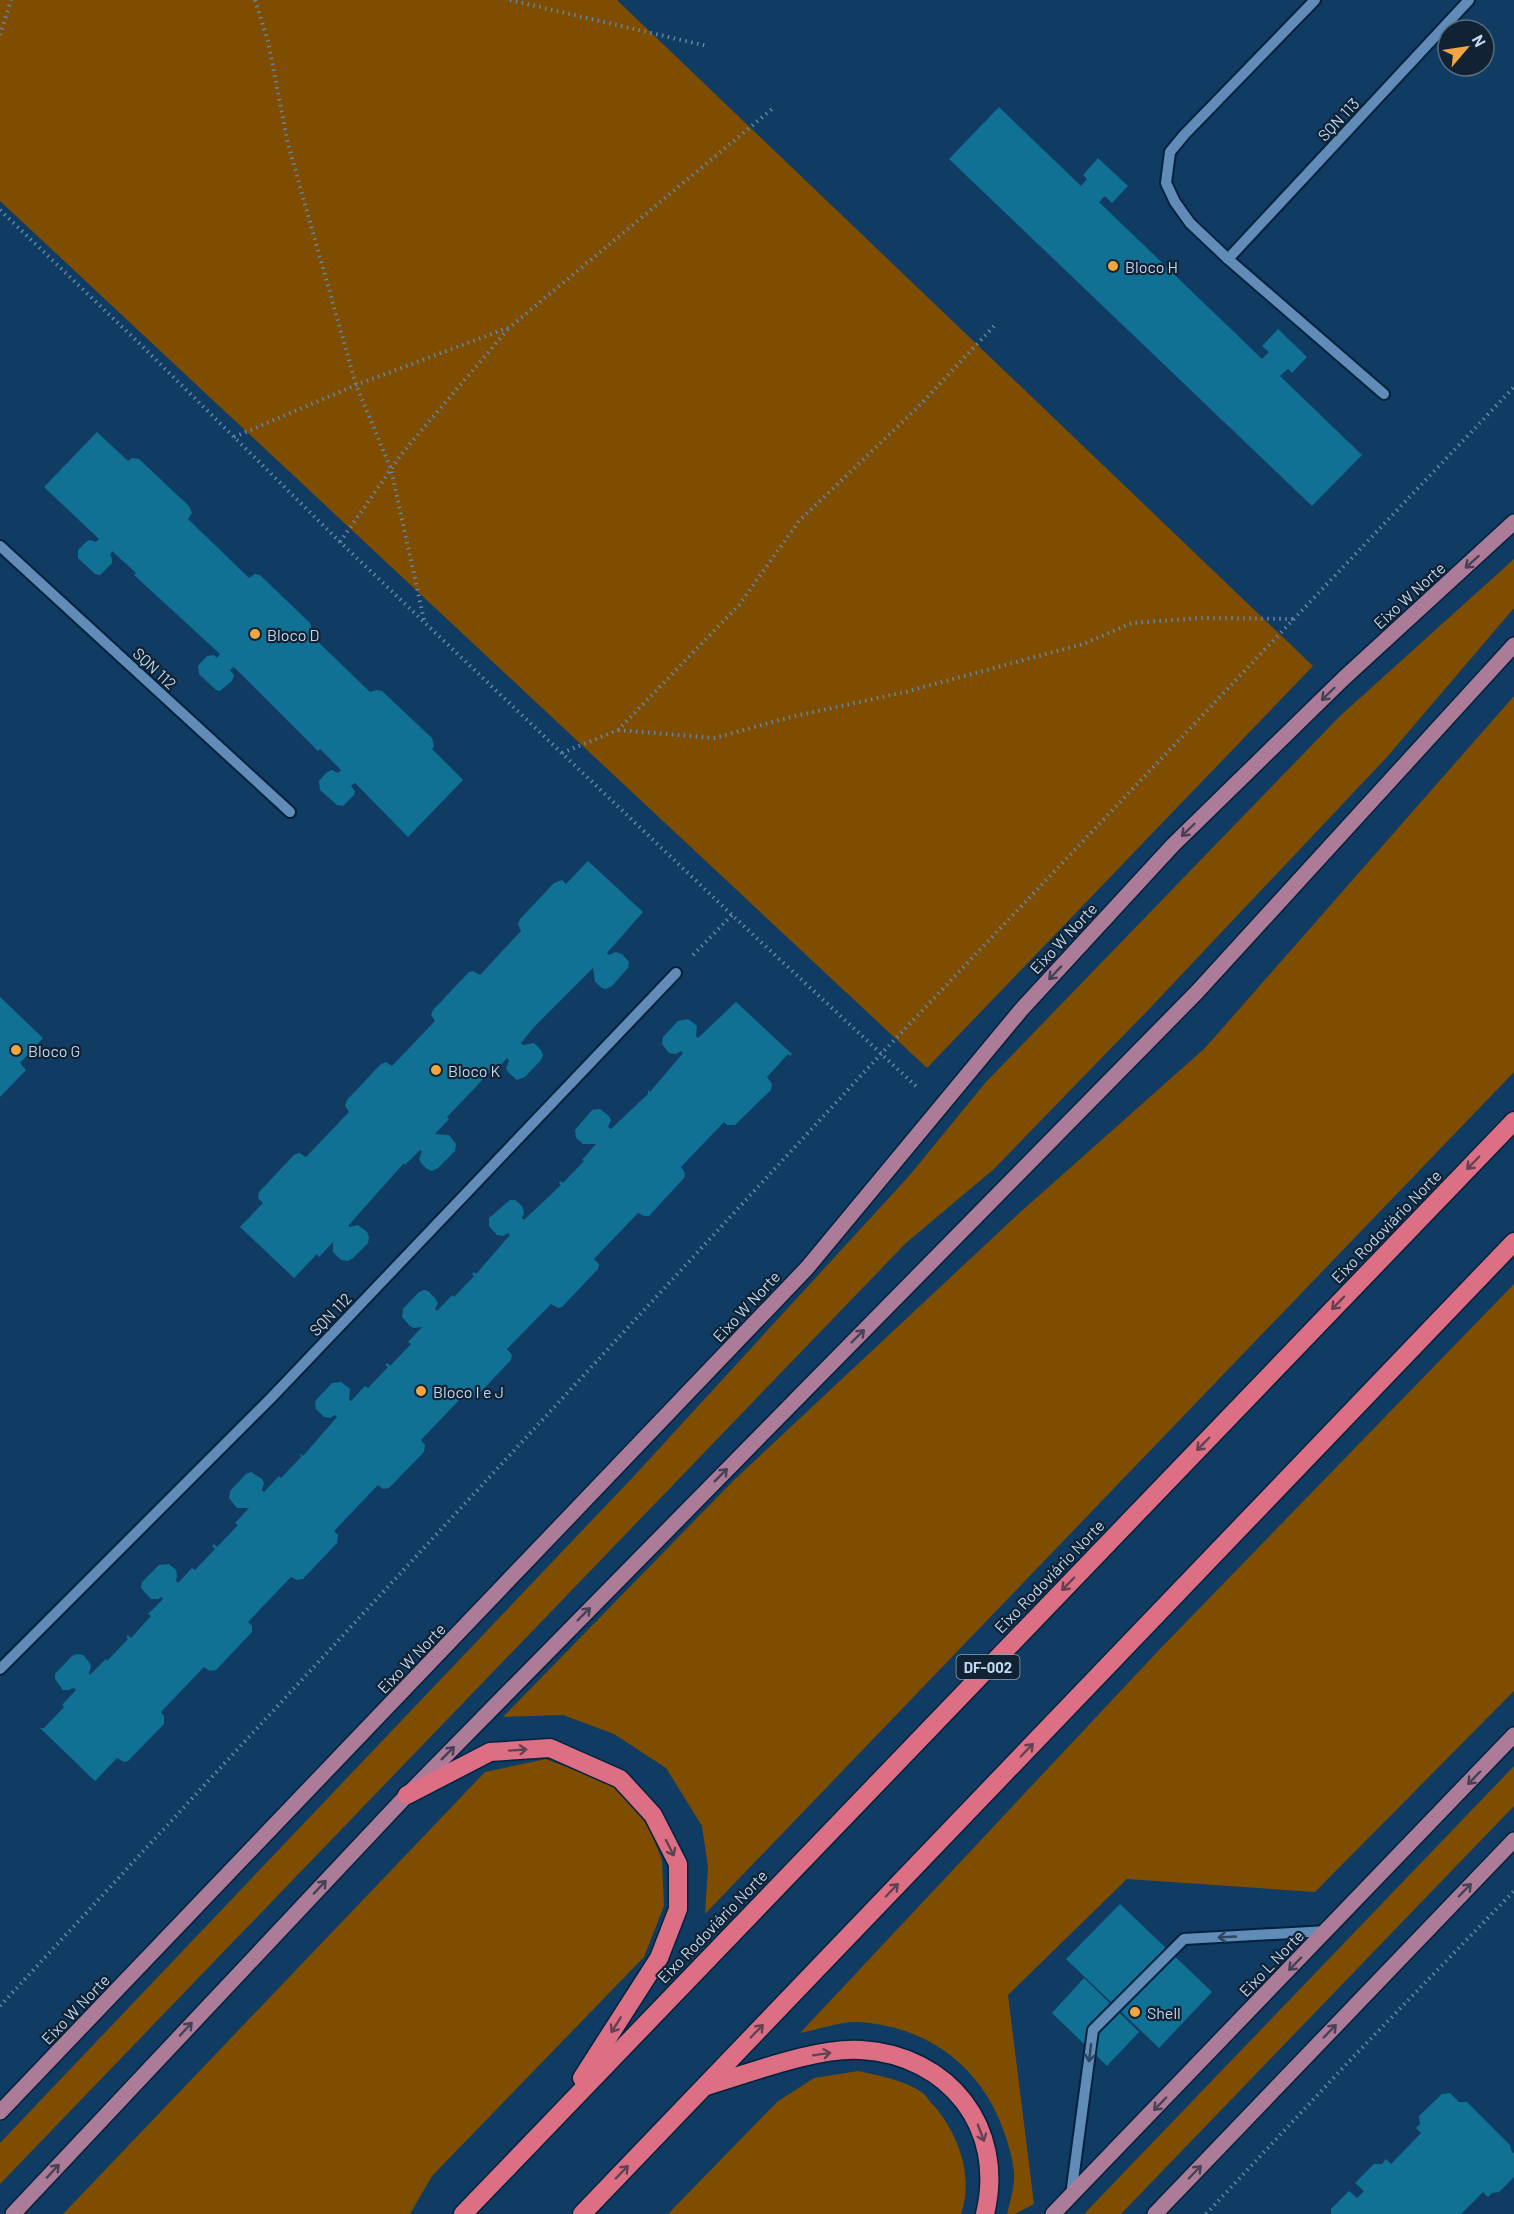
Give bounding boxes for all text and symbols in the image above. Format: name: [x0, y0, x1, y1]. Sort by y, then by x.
north arrow: [1436, 18, 1496, 78]
text: N: [1469, 31, 1490, 50]
street label: SQN 113: [1313, 93, 1363, 145]
place label: Bloco H: [1125, 257, 1178, 276]
marker: Bloco H: [1106, 259, 1120, 273]
one-way arrow: [1464, 555, 1479, 569]
street label: Eixo W Norte: [1369, 558, 1449, 632]
place label: Bloco D: [267, 625, 320, 644]
marker: Bloco D: [248, 627, 262, 641]
street label: SQN 112: [129, 643, 181, 693]
one-way arrow: [1321, 687, 1336, 701]
one-way arrow: [1181, 823, 1196, 837]
street label: Eixo W Norte: [1025, 899, 1101, 977]
one-way arrow: [1048, 965, 1062, 980]
place label: Bloco G: [28, 1041, 80, 1060]
marker: Bloco G: [9, 1043, 23, 1057]
place label: Bloco K: [448, 1061, 501, 1080]
marker: Bloco K: [429, 1063, 443, 1077]
one-way arrow: [1466, 1155, 1481, 1170]
street label: Eixo Rodoviário Norte: [1327, 1165, 1445, 1287]
street label: Eixo W Norte: [708, 1267, 784, 1345]
street label: SQN 112: [305, 1289, 355, 1339]
one-way arrow: [1331, 1296, 1346, 1311]
one-way arrow: [851, 1329, 865, 1344]
place label: Bloco I e J: [433, 1382, 504, 1401]
marker: Bloco I e J: [414, 1384, 428, 1398]
one-way arrow: [1196, 1436, 1210, 1451]
one-way arrow: [714, 1468, 728, 1483]
street label: Eixo Rodoviário Norte: [990, 1515, 1108, 1637]
one-way arrow: [1061, 1577, 1075, 1592]
one-way arrow: [577, 1607, 592, 1622]
street label: Eixo W Norte: [373, 1619, 449, 1697]
road number: DF-002: [956, 1655, 1020, 1679]
one-way arrow: [1020, 1742, 1035, 1757]
one-way arrow: [507, 1745, 527, 1756]
one-way arrow: [440, 1746, 455, 1761]
one-way arrow: [1466, 1770, 1481, 1785]
one-way arrow: [665, 1839, 676, 1857]
street label: Eixo Rodoviário Norte: [653, 1865, 771, 1987]
one-way arrow: [313, 1880, 327, 1895]
one-way arrow: [885, 1883, 900, 1898]
one-way arrow: [1458, 1883, 1472, 1898]
street label: Eixo L Norte: [1235, 1926, 1307, 2000]
one-way arrow: [1218, 1931, 1238, 1942]
one-way arrow: [1288, 1957, 1303, 1972]
street label: Eixo W Norte: [37, 1970, 113, 2048]
place label: Shell: [1147, 2003, 1181, 2022]
marker: Shell: [1128, 2005, 1142, 2019]
one-way arrow: [610, 2016, 622, 2033]
one-way arrow: [179, 2022, 194, 2037]
one-way arrow: [750, 2024, 764, 2039]
one-way arrow: [1323, 2024, 1337, 2039]
one-way arrow: [1084, 2042, 1095, 2062]
one-way arrow: [811, 2048, 831, 2059]
one-way arrow: [1152, 2097, 1167, 2112]
one-way arrow: [976, 2123, 987, 2142]
one-way arrow: [46, 2164, 60, 2179]
one-way arrow: [615, 2164, 630, 2179]
one-way arrow: [1188, 2164, 1202, 2179]

